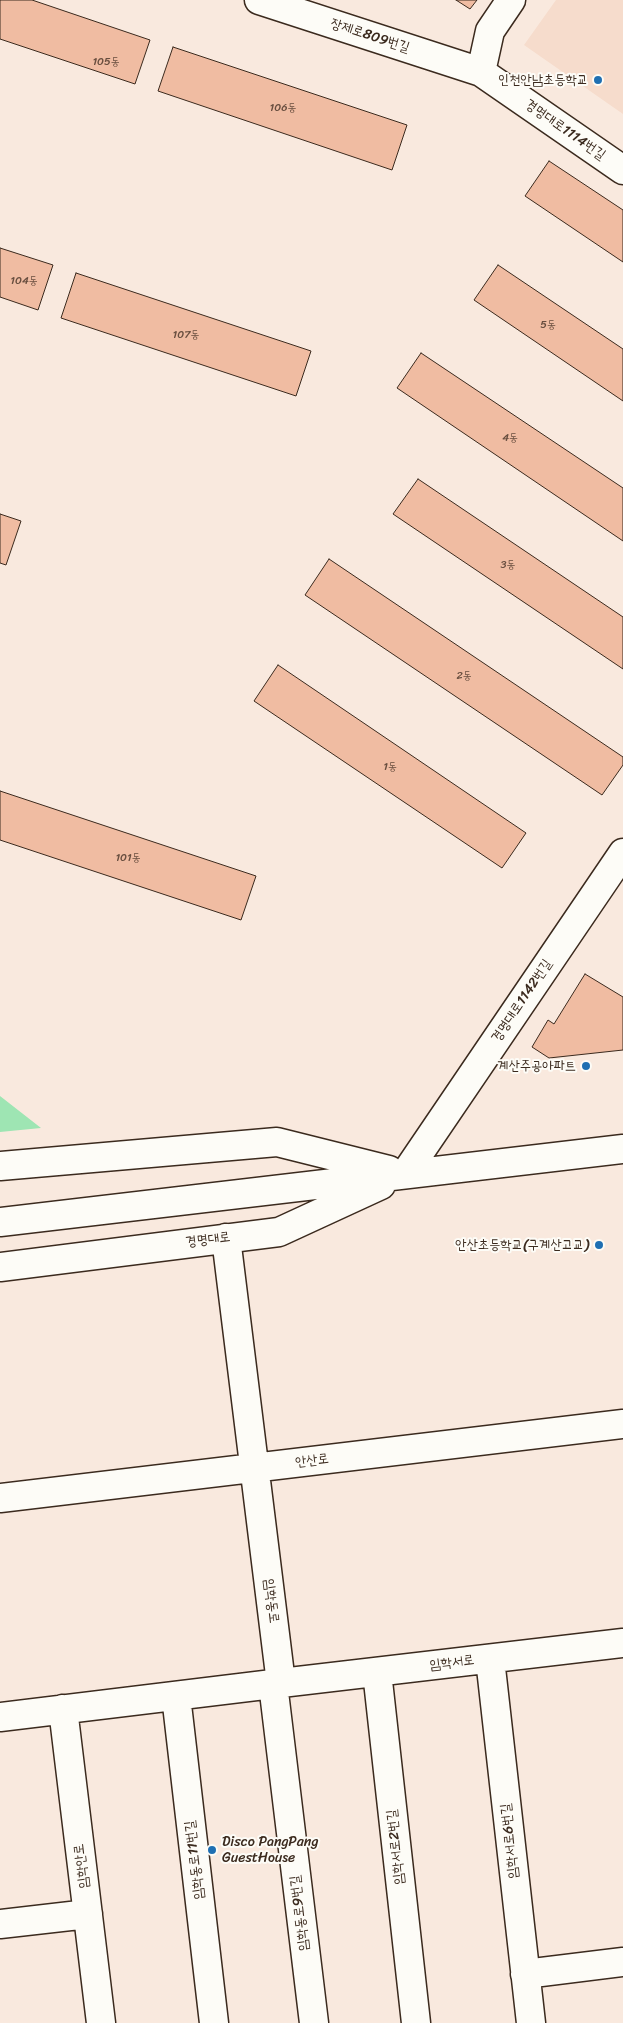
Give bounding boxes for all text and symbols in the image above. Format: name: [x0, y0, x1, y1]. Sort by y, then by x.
street label: 장제로809번길: [328, 15, 412, 57]
house number: 105동: [92, 55, 120, 69]
place label: 인천안남초등학교: [498, 72, 588, 88]
marker: 인천안남초등학교: [592, 74, 604, 86]
street label: 경명대로1114번길: [522, 96, 608, 164]
house number: 106동: [270, 101, 296, 115]
house number: 104동: [10, 274, 38, 288]
house number: 5동: [540, 318, 556, 332]
house number: 107동: [173, 328, 199, 342]
house number: 4동: [502, 431, 518, 445]
house number: 3동: [501, 558, 515, 572]
house number: 2동: [456, 669, 472, 683]
house number: 1동: [383, 760, 397, 774]
house number: 101동: [115, 851, 141, 865]
street label: 경명대로1142번길: [488, 956, 556, 1046]
place label: 계산주공아파트: [497, 1058, 576, 1074]
marker: 계산주공아파트: [580, 1060, 592, 1072]
street label: 경명대로: [185, 1229, 231, 1251]
place label: 안산초등학교(구계산고교): [455, 1237, 589, 1253]
marker: 안산초등학교(구계산고교): [593, 1239, 605, 1251]
street label: 안산로: [294, 1451, 330, 1471]
street label: 임학동로: [260, 1578, 282, 1624]
street label: 임학서로: [429, 1652, 475, 1674]
street label: 임학서로6번길: [498, 1803, 522, 1879]
street label: 임학서로2번길: [384, 1808, 408, 1886]
street label: 임학동로11번길: [182, 1819, 208, 1901]
place label: Disco PangPang GuestHouse: [222, 1834, 318, 1866]
street label: 임학안로: [71, 1843, 93, 1889]
marker: Disco PangPang GuestHouse: [206, 1844, 218, 1856]
street label: 임학동로9번길: [287, 1874, 313, 1952]

